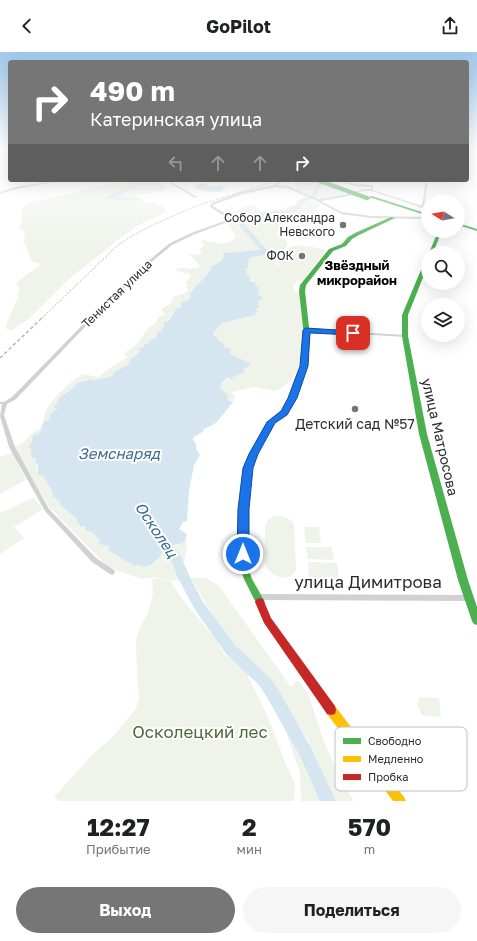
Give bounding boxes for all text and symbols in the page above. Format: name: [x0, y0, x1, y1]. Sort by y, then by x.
icon: back: [16, 15, 38, 37]
text: GoPilot: [206, 15, 271, 37]
icon: share: [439, 15, 461, 37]
text: 490 m: [90, 74, 175, 107]
icon: right: [24, 76, 76, 128]
text: Катеринская улица: [90, 108, 262, 130]
icon: left: [165, 152, 187, 174]
icon: ahead: [207, 152, 229, 174]
icon: ahead: [249, 152, 271, 174]
icon: right: [291, 152, 313, 174]
north arrow: [421, 194, 465, 238]
map controls: [421, 194, 465, 342]
place label: Собор Александра Невского: [224, 210, 335, 239]
marker: Собор Александра Невского: [338, 220, 348, 230]
button: search: [421, 246, 465, 290]
place label: ФОК: [266, 248, 295, 263]
marker: ФОК: [297, 251, 307, 261]
street label: Тенистая улица: [78, 256, 155, 331]
district label: Звёздный микрорайон: [317, 257, 397, 288]
button: layers: [421, 298, 465, 342]
pin: [336, 316, 370, 350]
icon: arrive: [342, 322, 364, 344]
street label: улица Матросова: [419, 376, 462, 497]
marker: Детский сад №57: [350, 404, 360, 414]
place label: Детский сад №57: [295, 415, 415, 432]
water label: Земснаряд: [78, 444, 161, 462]
water label: Осколец: [132, 498, 182, 561]
position arrow: [222, 533, 264, 575]
street label: улица Димитрова: [294, 571, 442, 592]
park label: Осколецкий лес: [132, 721, 268, 742]
legend: [335, 727, 467, 791]
text: Свободно: [368, 734, 422, 747]
text: Медленно: [368, 752, 424, 765]
text: Пробка: [368, 770, 409, 783]
text: 12:27: [87, 812, 150, 841]
text: 2: [242, 812, 257, 841]
text: 570: [348, 812, 391, 841]
text: Прибытие: [86, 841, 151, 857]
text: мин: [237, 841, 262, 857]
text: m: [364, 841, 375, 857]
button: Выход: [16, 887, 235, 933]
button: Поделиться: [243, 887, 461, 933]

